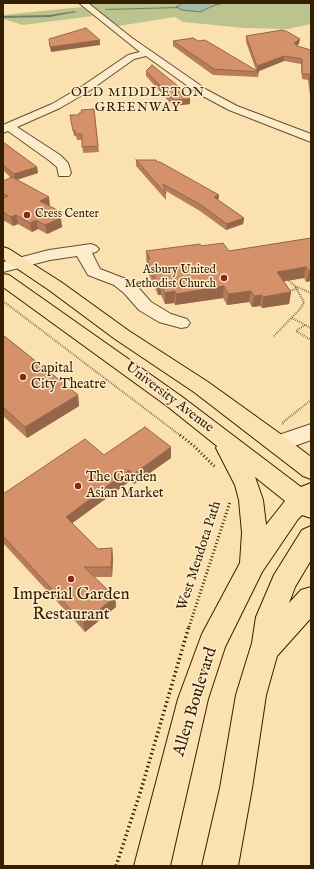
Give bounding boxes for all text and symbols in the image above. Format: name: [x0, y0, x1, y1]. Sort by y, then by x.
district label: OLD MIDDLETON GREENWAY: [71, 85, 205, 116]
place label: Cress Center: [35, 208, 99, 222]
marker: Cress Center: [22, 210, 32, 220]
place label: Asbury United Methodist Church: [125, 264, 216, 292]
marker: Asbury United Methodist Church: [219, 273, 229, 283]
street label: University Avenue: [121, 359, 217, 437]
place label: Capital City Theatre: [31, 361, 106, 394]
marker: Capital City Theatre: [18, 372, 28, 382]
place label: The Garden Asian Market: [86, 470, 164, 502]
marker: The Garden Asian Market: [73, 481, 83, 491]
street label: West Mendota Path: [174, 499, 226, 613]
marker: Imperial Garden Restaurant: [66, 574, 76, 584]
place label: Imperial Garden Restaurant: [13, 586, 129, 626]
street label: Allen Boulevard: [170, 645, 222, 759]

